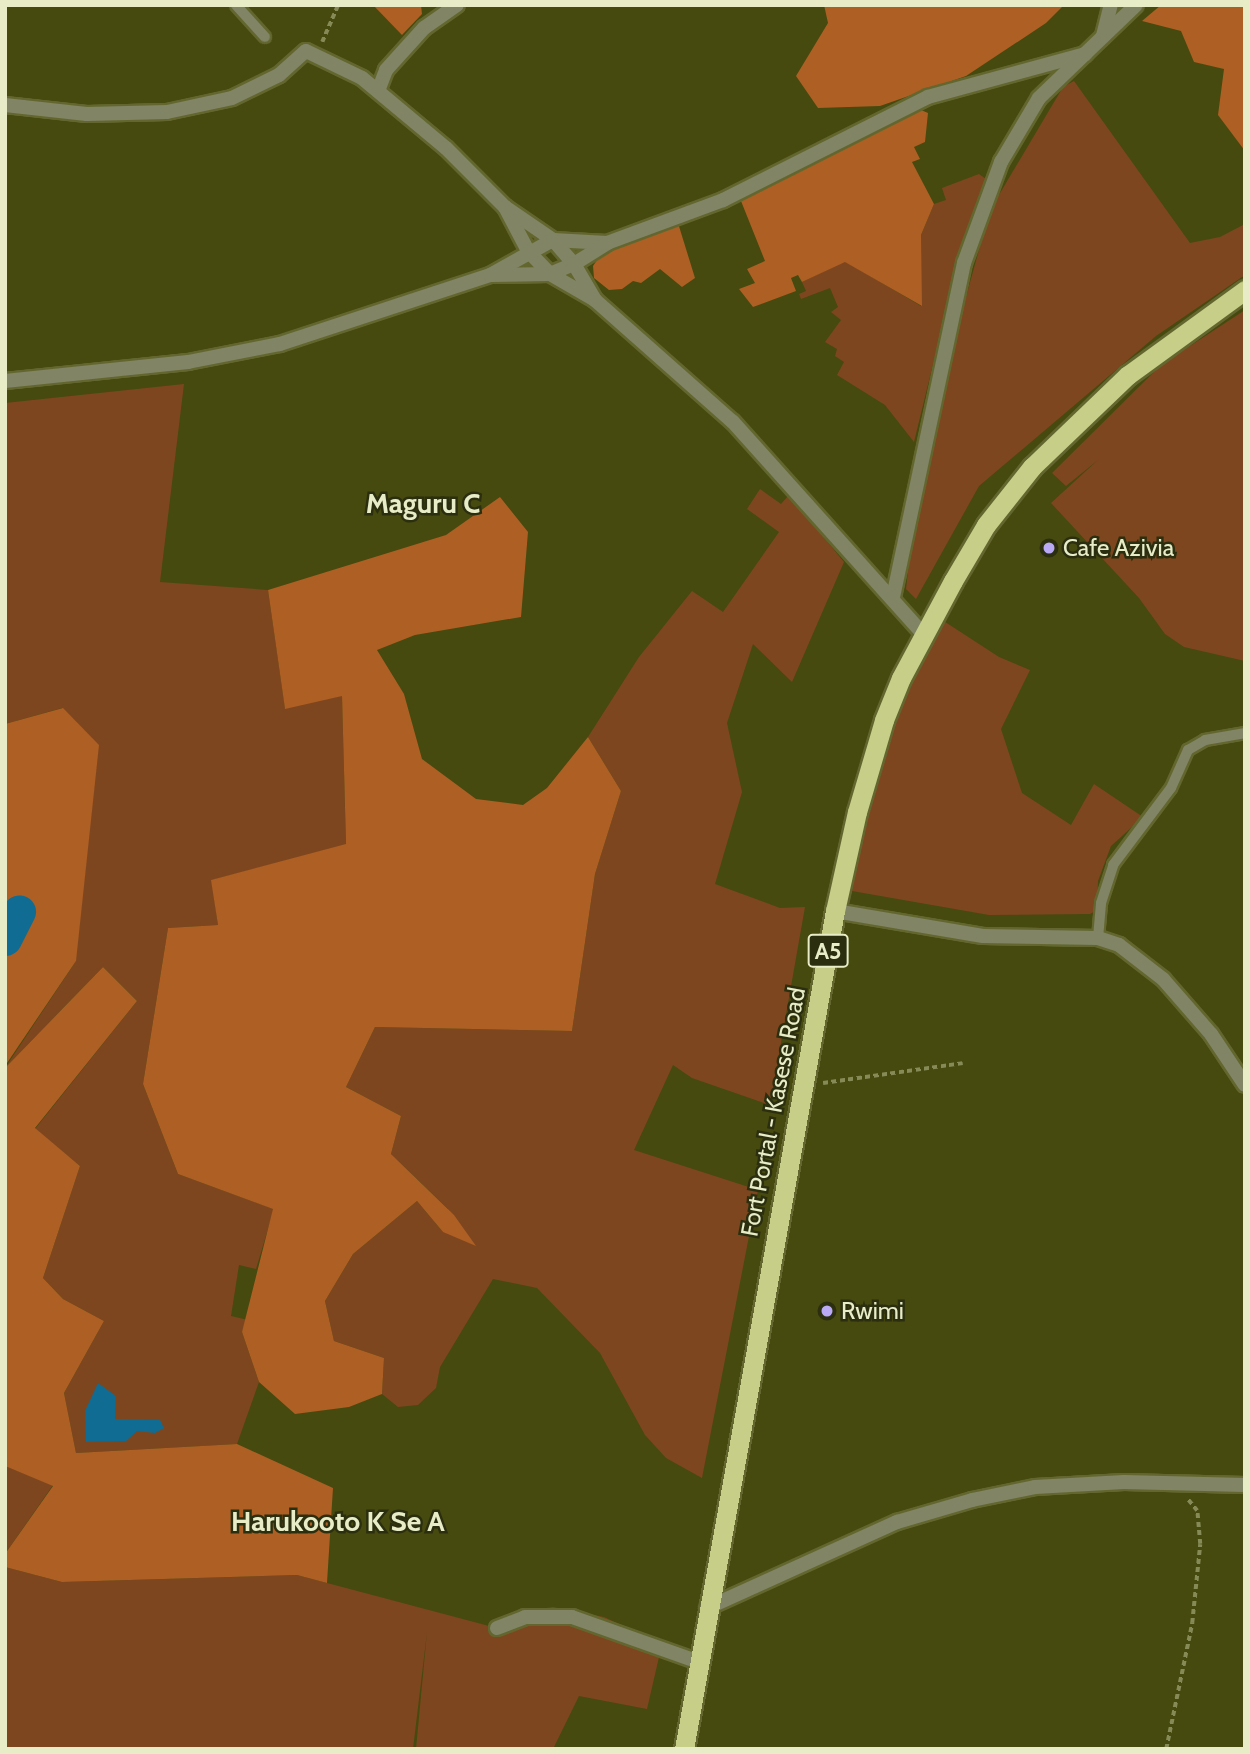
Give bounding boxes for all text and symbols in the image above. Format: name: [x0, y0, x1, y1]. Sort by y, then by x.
district label: Maguru C: [366, 486, 480, 520]
place label: Cafe Azivia: [1063, 534, 1174, 562]
marker: Cafe Azivia: [1041, 540, 1057, 556]
road number: A5: [807, 932, 849, 970]
street label: Fort Portal - Kasese Road: [735, 985, 811, 1239]
place label: Rwimi: [841, 1297, 904, 1325]
marker: Rwimi: [819, 1303, 835, 1319]
district label: Harukooto K Se A: [231, 1504, 445, 1538]

